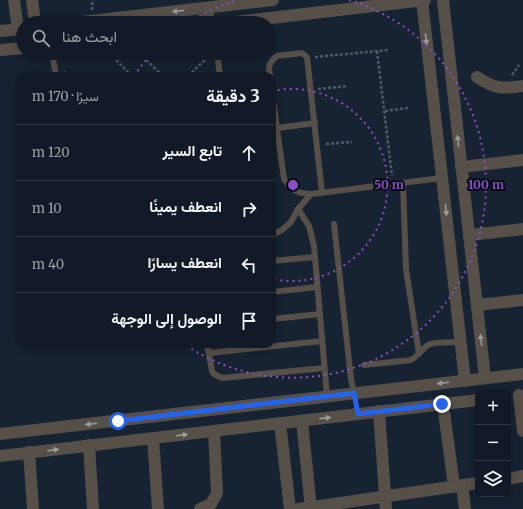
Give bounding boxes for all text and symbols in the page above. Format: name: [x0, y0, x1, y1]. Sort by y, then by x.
one-way arrow: [172, 8, 184, 14]
search box: [16, 16, 276, 60]
icon: search: [30, 27, 52, 49]
text: ابحث هنا: [62, 27, 117, 46]
one-way arrow: [423, 33, 429, 45]
text: 3 دقيقة: [206, 85, 260, 107]
text: سيرًا · 170 m: [32, 88, 99, 105]
one-way arrow: [455, 135, 462, 147]
text: تابع السير: [163, 141, 222, 160]
icon: ahead: [238, 142, 260, 164]
text: 120 m: [32, 144, 70, 161]
text: 50 m: [374, 177, 404, 192]
text: 100 m: [468, 177, 504, 192]
centre of rings: [286, 178, 300, 192]
text: انعطف يمينًا: [149, 197, 222, 216]
icon: right: [238, 198, 260, 220]
text: 10 m: [32, 200, 62, 217]
one-way arrow: [443, 204, 449, 216]
text: انعطف يسارًا: [147, 253, 222, 272]
icon: left: [238, 254, 260, 276]
text: 40 m: [32, 256, 64, 273]
text: الوصول إلى الوجهة: [111, 309, 222, 328]
icon: arrive: [238, 310, 260, 332]
one-way arrow: [477, 334, 484, 346]
one-way arrow: [436, 380, 449, 386]
map controls: [475, 389, 511, 497]
button: +: [475, 389, 511, 425]
route end: [433, 395, 451, 413]
route start: [109, 412, 127, 430]
one-way arrow: [319, 415, 331, 421]
one-way arrow: [85, 420, 97, 427]
button: −: [475, 425, 511, 461]
one-way arrow: [176, 431, 188, 438]
one-way arrow: [47, 446, 59, 453]
button: layers: [475, 461, 511, 497]

